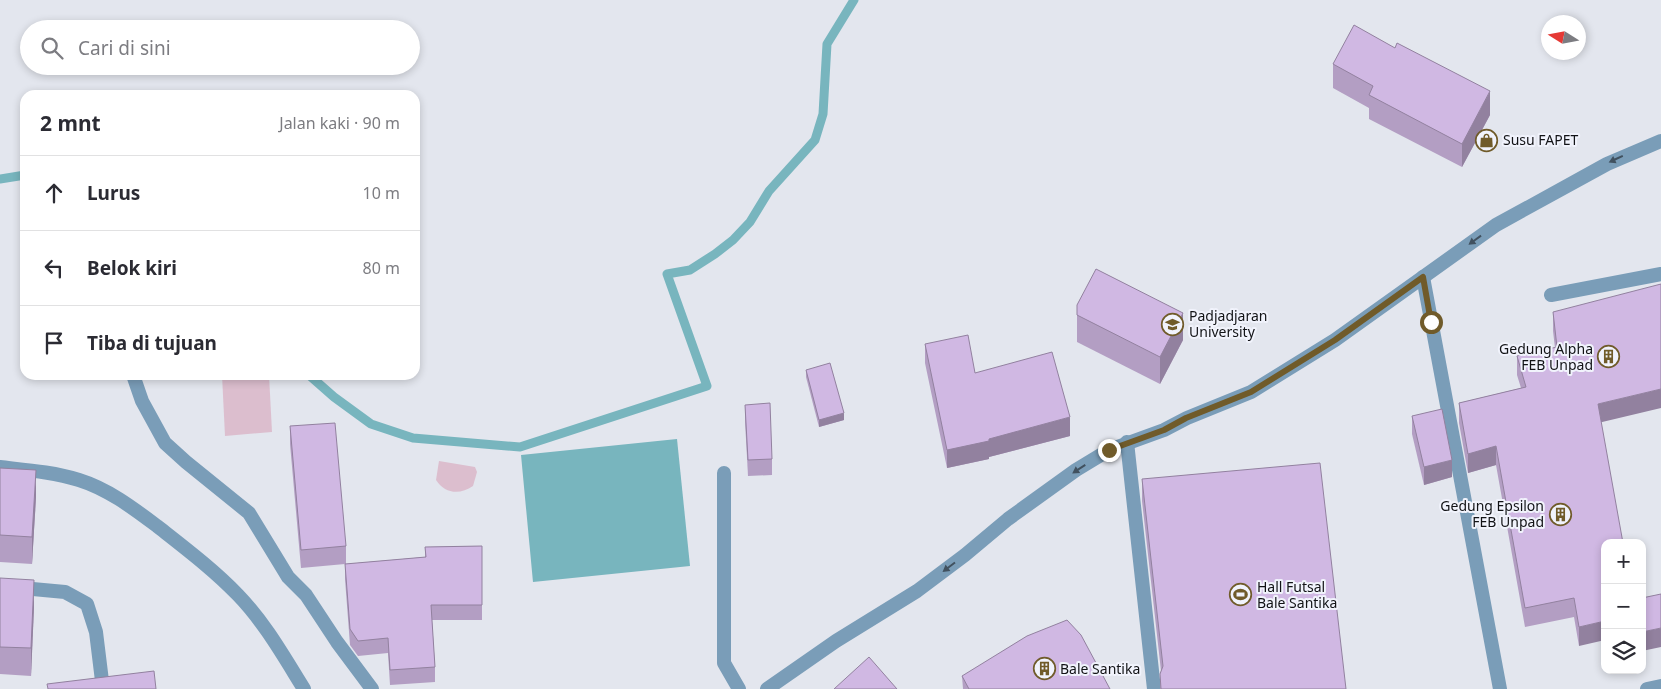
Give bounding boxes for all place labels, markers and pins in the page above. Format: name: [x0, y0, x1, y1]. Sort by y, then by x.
shop icon: Susu FAPET: [1475, 128, 1499, 152]
place label: Susu FAPET: [1503, 130, 1579, 149]
place label: Padjadjaran University: [1189, 306, 1267, 341]
school or university icon: Padjadjaran University: [1161, 312, 1185, 336]
place label: Gedung Alpha FEB Unpad: [1499, 339, 1593, 374]
building icon: Gedung Alpha FEB Unpad: [1597, 345, 1621, 369]
place label: Gedung Epsilon FEB Unpad: [1440, 496, 1544, 531]
building icon: Gedung Epsilon FEB Unpad: [1548, 502, 1572, 526]
place label: Hall Futsal Bale Santika: [1257, 577, 1337, 612]
sports icon: Hall Futsal Bale Santika: [1229, 583, 1253, 607]
building icon: Bale Santika: [1032, 657, 1056, 681]
place label: Bale Santika: [1060, 659, 1140, 678]

